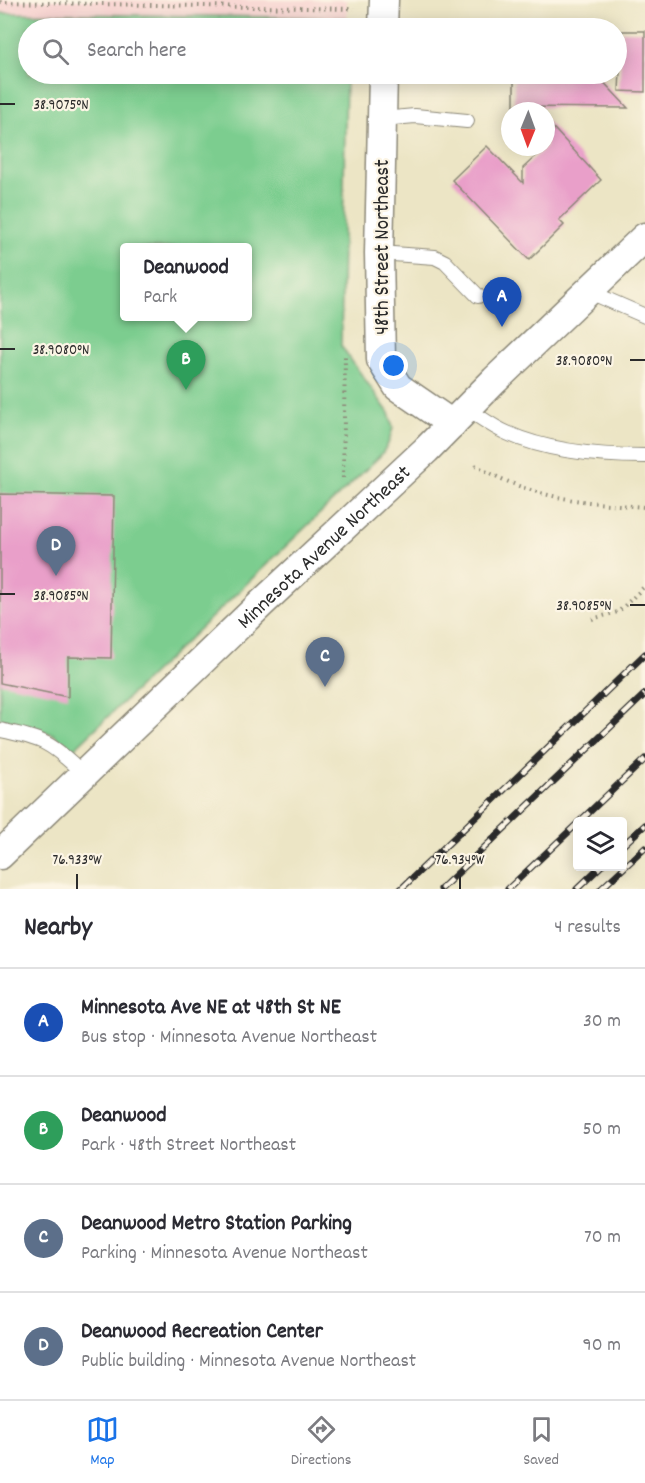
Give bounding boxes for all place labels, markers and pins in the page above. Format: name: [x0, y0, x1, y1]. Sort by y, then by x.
pin: A: [482, 278, 522, 327]
pin: B: [166, 340, 206, 390]
pin: D: [36, 526, 76, 576]
pin: C: [306, 638, 344, 687]

